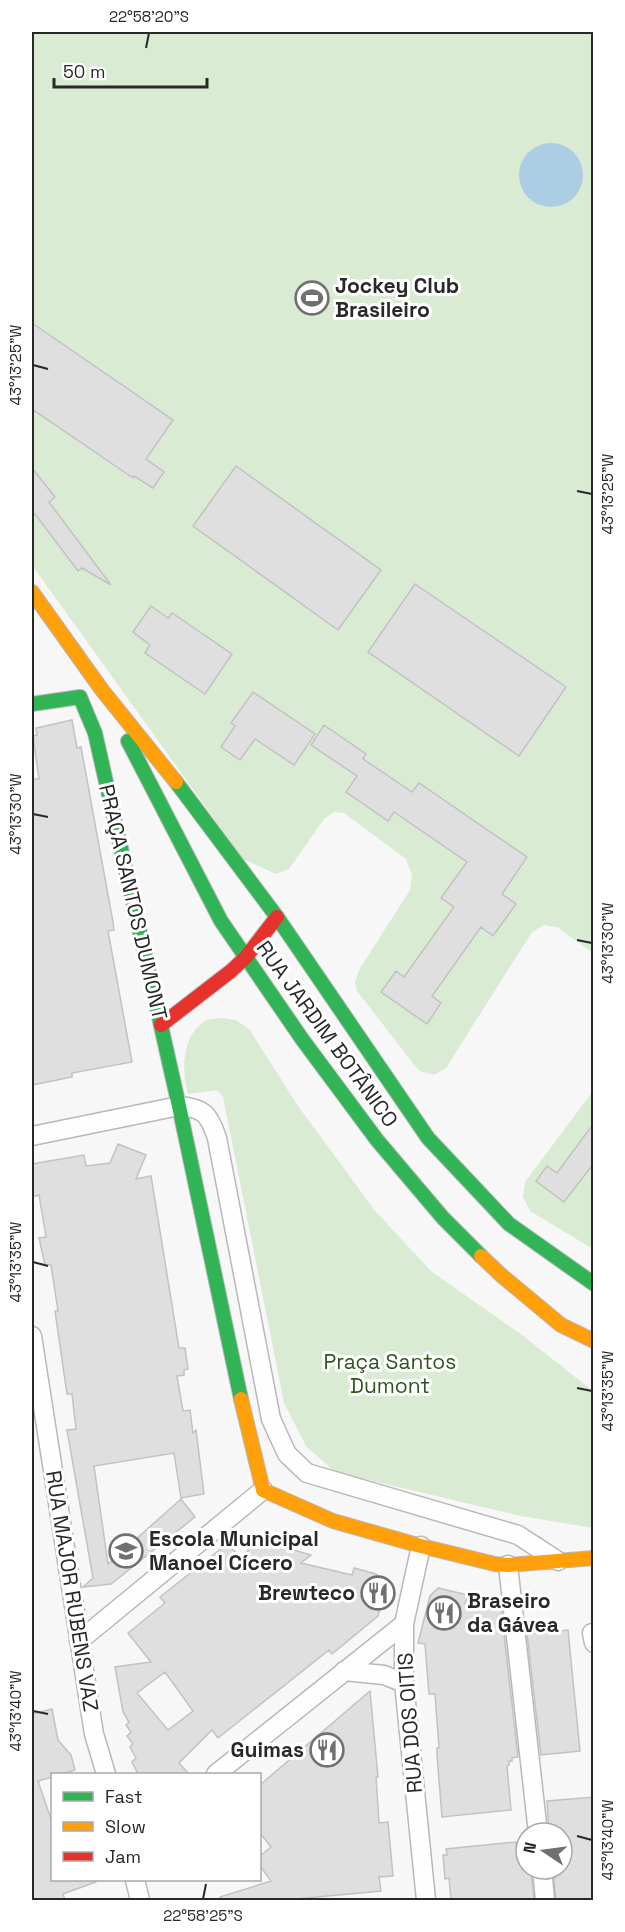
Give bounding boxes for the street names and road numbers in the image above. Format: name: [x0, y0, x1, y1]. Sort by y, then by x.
street label: PRAÇA SANTOS DUMONT: [93, 781, 174, 1022]
street label: RUA JARDIM BOTÂNICO: [251, 935, 404, 1132]
street label: RUA MAJOR RUBENS VAZ: [40, 1468, 105, 1713]
street label: RUA DOS OITIS: [391, 1652, 428, 1794]

